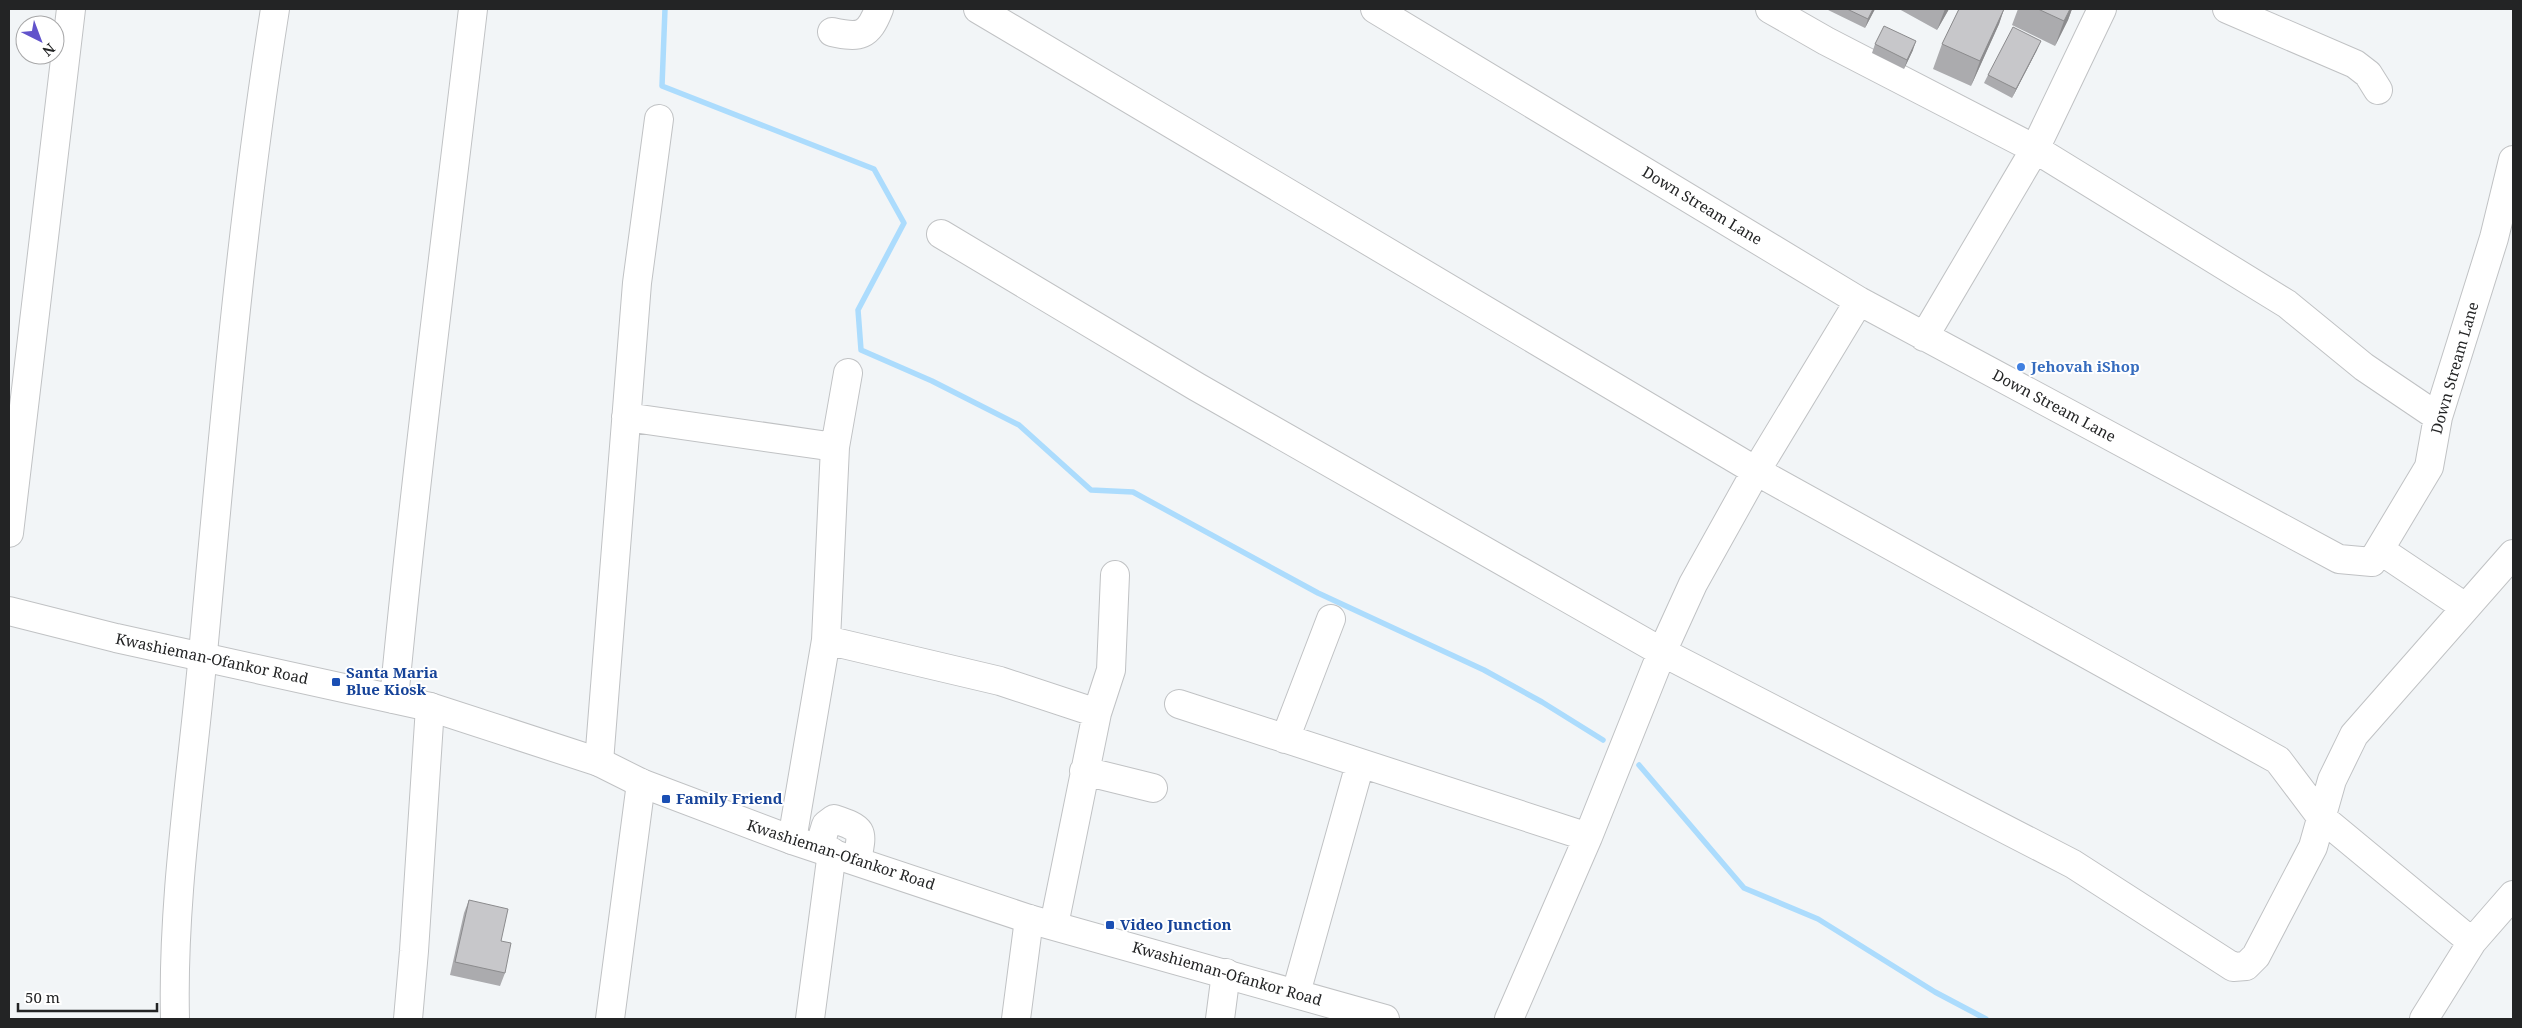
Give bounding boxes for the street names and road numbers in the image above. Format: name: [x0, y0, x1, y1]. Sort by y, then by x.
street label: Down Stream Lane: [1639, 161, 1766, 249]
street label: Down Stream Lane: [2426, 299, 2482, 436]
street label: Down Stream Lane: [1989, 364, 2119, 446]
street label: Kwashieman-Ofankor Road: [114, 628, 310, 688]
street label: Kwashieman-Ofankor Road: [745, 814, 938, 894]
street label: Kwashieman-Ofankor Road: [1130, 936, 1324, 1010]

